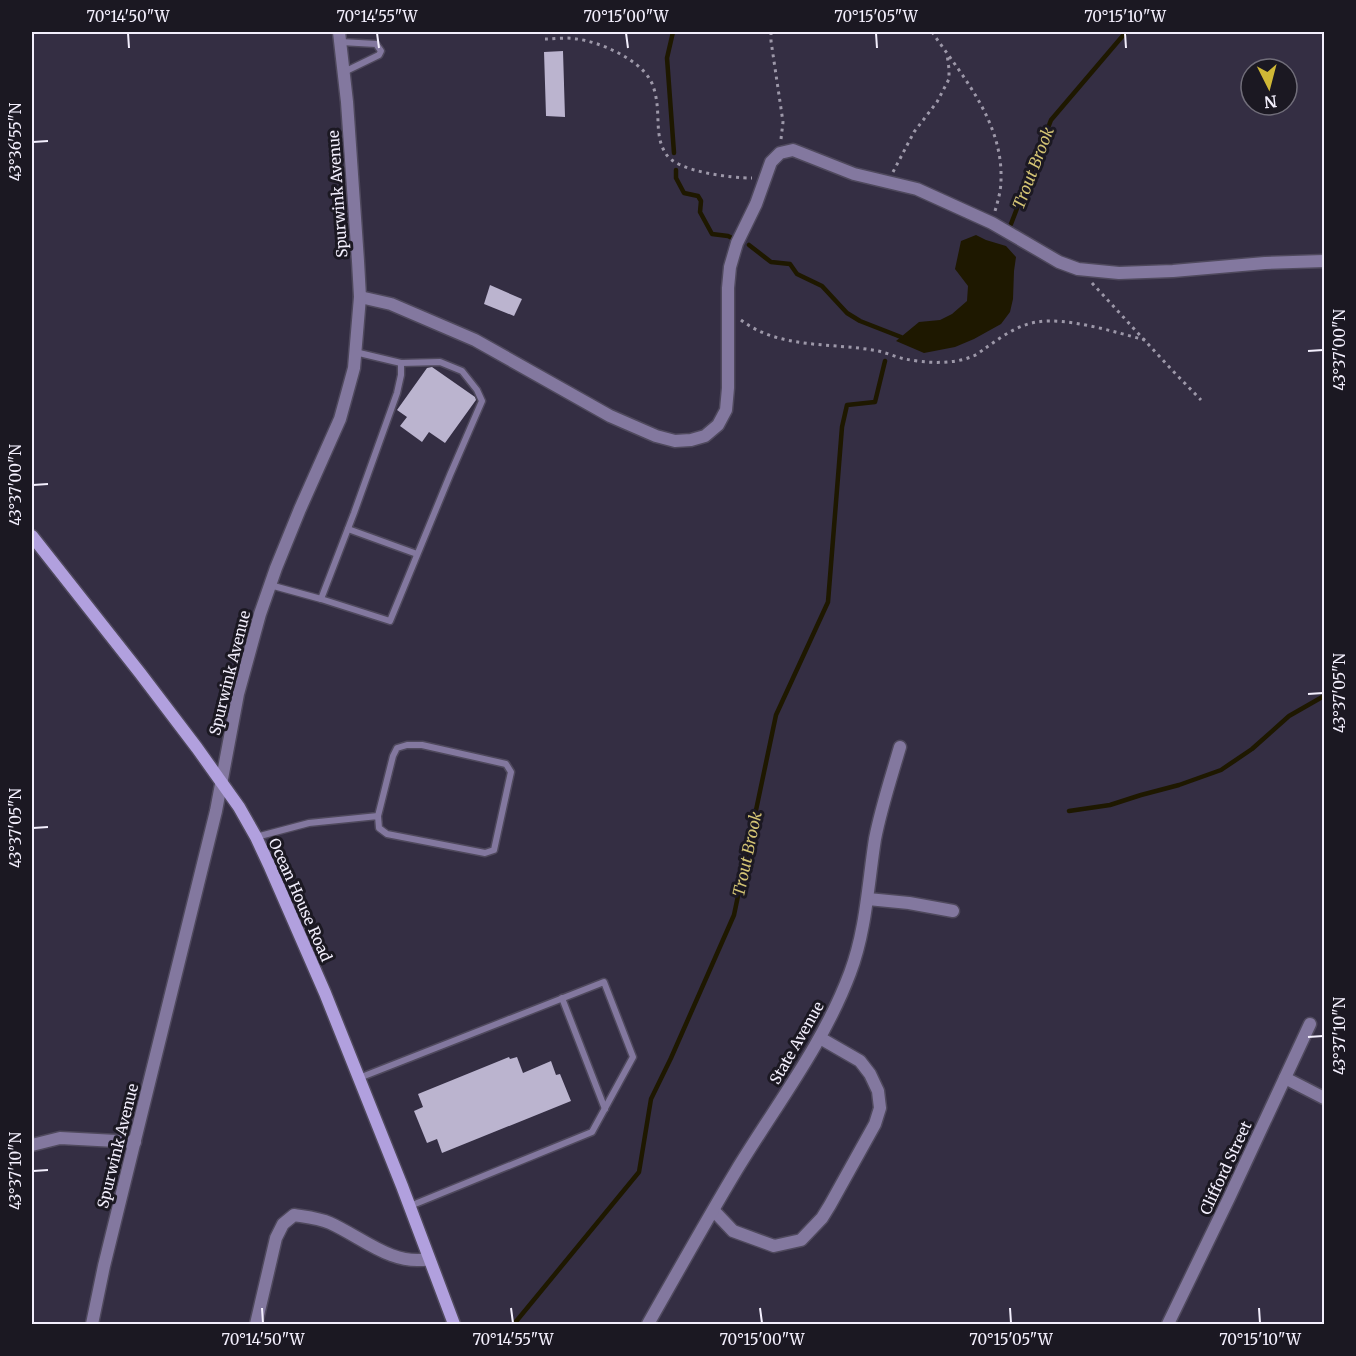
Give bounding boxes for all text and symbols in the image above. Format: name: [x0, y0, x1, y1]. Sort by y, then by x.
text: 70°14'50"W: [87, 7, 170, 26]
text: 70°14'55"W: [336, 7, 419, 26]
text: 70°15'00"W: [583, 7, 670, 26]
text: 70°15'05"W: [834, 7, 919, 26]
text: 70°15'10"W: [1084, 7, 1167, 26]
north arrow: [1239, 57, 1299, 117]
text: N: [1263, 91, 1278, 113]
text: 43°36'55"N: [6, 102, 25, 181]
water label: Trout Brook: [1008, 124, 1058, 212]
street label: Spurwink Avenue: [324, 130, 351, 258]
text: 43°37'00"N: [1330, 309, 1349, 391]
text: 43°37'00"N: [6, 444, 25, 526]
street label: Spurwink Avenue: [205, 608, 254, 737]
text: 43°37'05"N: [1330, 653, 1349, 733]
text: 43°37'05"N: [6, 788, 25, 868]
water label: Trout Brook: [728, 809, 766, 898]
street label: Ocean House Road: [265, 835, 336, 964]
text: 43°37'10"N: [1330, 996, 1349, 1075]
street label: State Avenue: [765, 998, 828, 1087]
street label: Spurwink Avenue: [93, 1081, 142, 1210]
street label: Clifford Street: [1196, 1118, 1256, 1218]
text: 43°37'10"N: [6, 1131, 25, 1210]
text: 70°14'50"W: [222, 1330, 305, 1349]
text: 70°14'55"W: [472, 1330, 555, 1349]
text: 70°15'00"W: [719, 1330, 806, 1349]
text: 70°15'05"W: [969, 1330, 1054, 1349]
text: 70°15'10"W: [1219, 1330, 1302, 1349]

